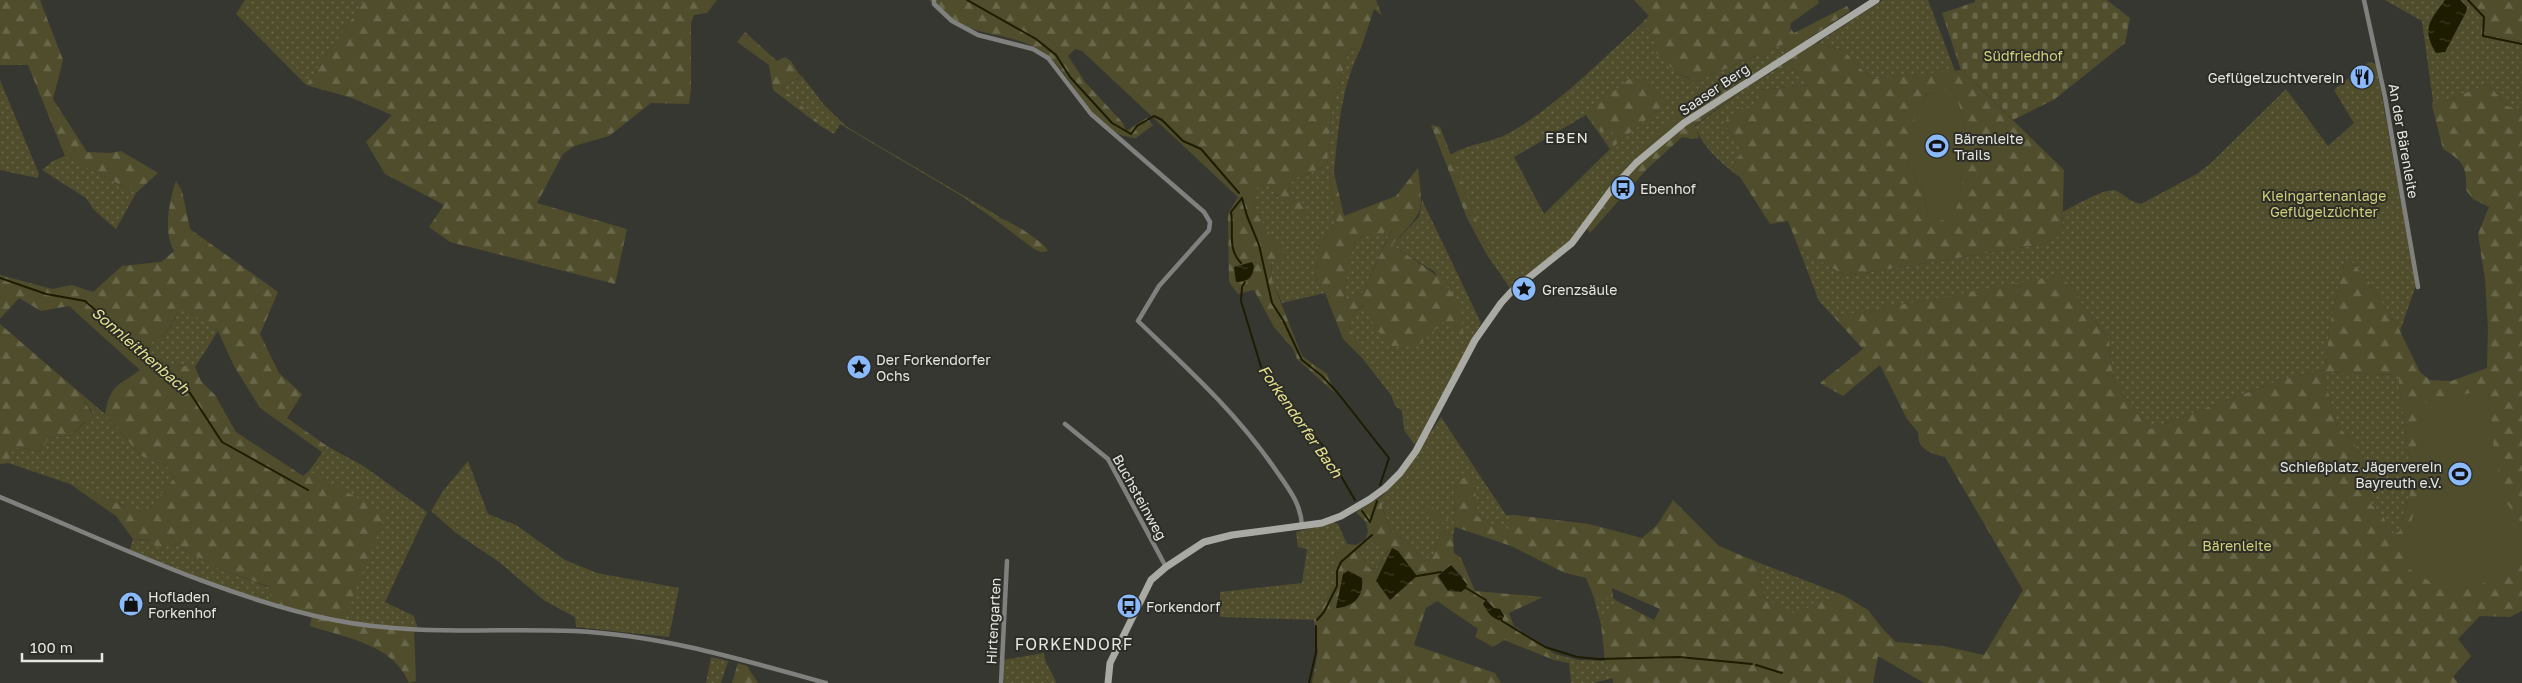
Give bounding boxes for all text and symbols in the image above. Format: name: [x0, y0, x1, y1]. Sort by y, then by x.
park label: Südfriedhof: [1983, 47, 2063, 64]
street label: Saaser Berg: [1676, 59, 1752, 119]
restaurant icon: Geflügelzuchtverein: [2349, 64, 2375, 90]
place label: Geflügelzuchtverein: [2208, 69, 2344, 86]
street label: An der Bärenleite: [2386, 82, 2422, 200]
district label: EBEN: [1545, 128, 1589, 146]
place label: Bärenleite Trails: [1954, 130, 2023, 163]
sports icon: Bärenleite Trails: [1924, 133, 1950, 159]
bus stop icon: Ebenhof: [1610, 175, 1636, 201]
place label: Ebenhof: [1640, 180, 1696, 197]
park label: Kleingartenanlage Geflügelzüchter: [2262, 187, 2386, 220]
place icon: Grenzsäule: [1511, 276, 1537, 302]
place label: Grenzsäule: [1542, 281, 1617, 298]
water label: Sonnleithenbach: [89, 303, 194, 398]
place label: Der Forkendorfer Ochs: [876, 351, 991, 384]
place icon: Der Forkendorfer Ochs: [846, 354, 872, 380]
water label: Forkendorfer Bach: [1255, 361, 1347, 482]
street label: Buchsteinweg: [1109, 451, 1171, 543]
place label: Schießplatz Jägerverein Bayreuth e.V.: [2280, 458, 2442, 491]
sports icon: Schießplatz Jägerverein Bayreuth e.V.: [2447, 461, 2473, 487]
park label: Bärenleite: [2202, 537, 2272, 554]
street label: Hirtengarten: [982, 577, 1004, 665]
place label: Hofladen Forkenhof: [148, 588, 216, 621]
shop icon: Hofladen Forkenhof: [118, 591, 144, 617]
bus stop icon: Forkendorf: [1116, 593, 1142, 619]
place label: Forkendorf: [1146, 598, 1220, 615]
scale bar: [22, 630, 102, 662]
district label: FORKENDORF: [1015, 634, 1133, 654]
text: 100 m: [30, 638, 73, 656]

